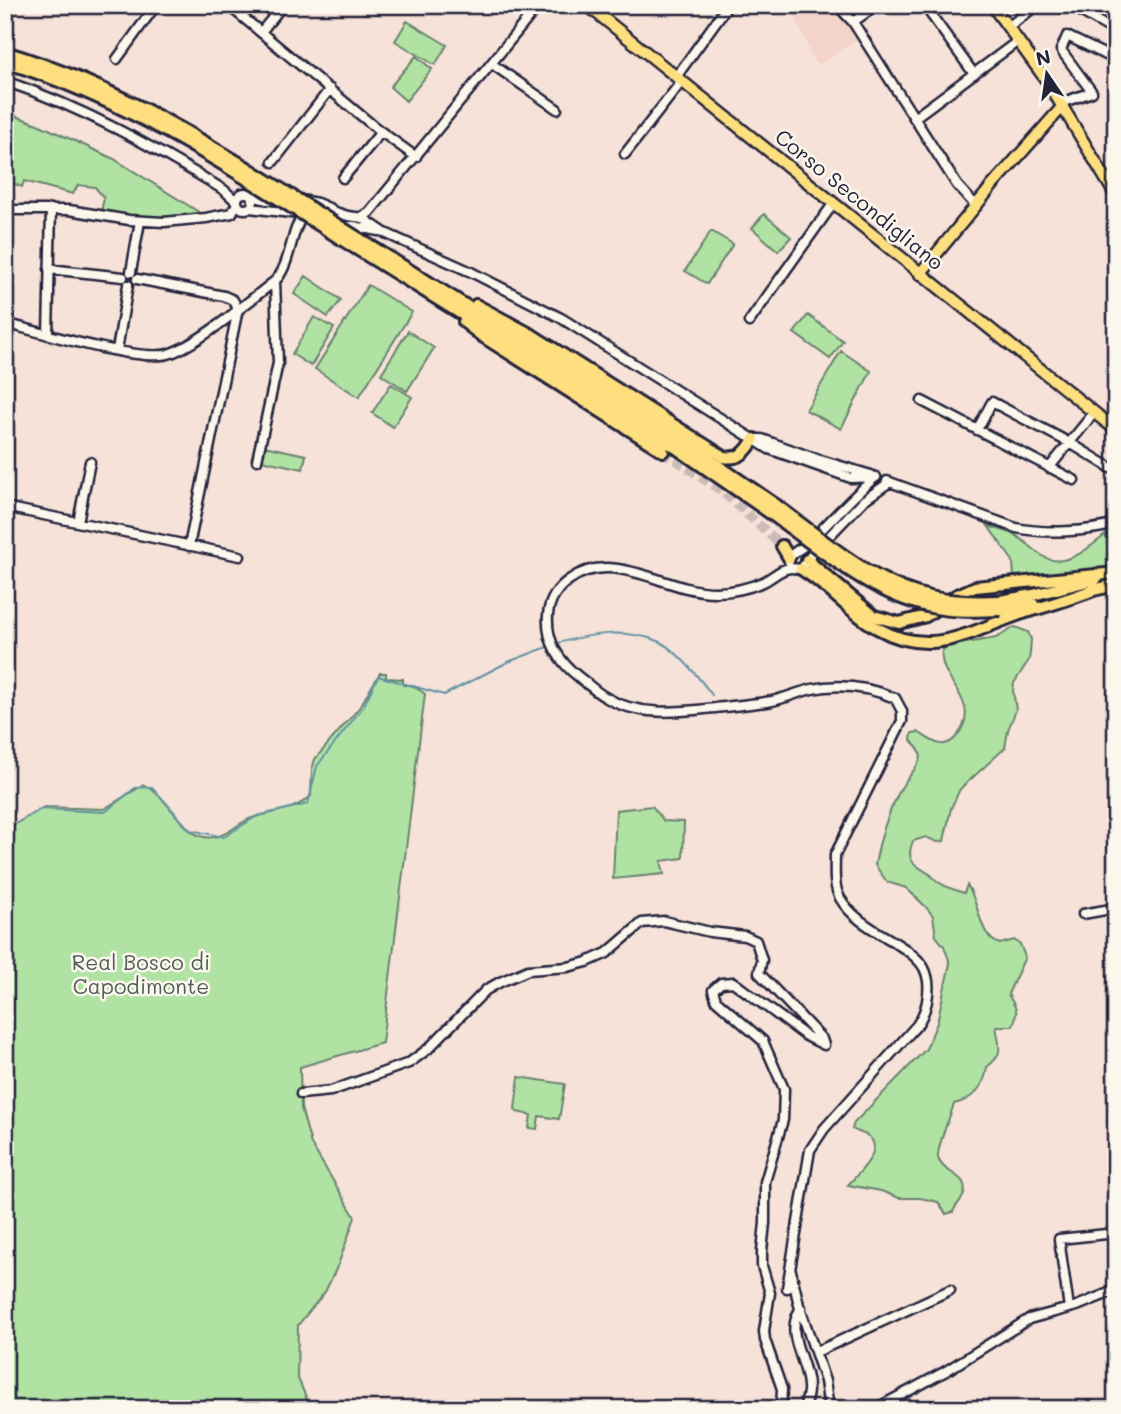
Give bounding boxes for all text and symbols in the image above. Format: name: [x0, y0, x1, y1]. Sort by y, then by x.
north arrow: [1012, 38, 1082, 108]
text: N: [1033, 43, 1053, 71]
street label: Corso Secondigliano: [770, 122, 950, 275]
park label: Real Bosco di Capodimonte: [72, 948, 210, 999]

